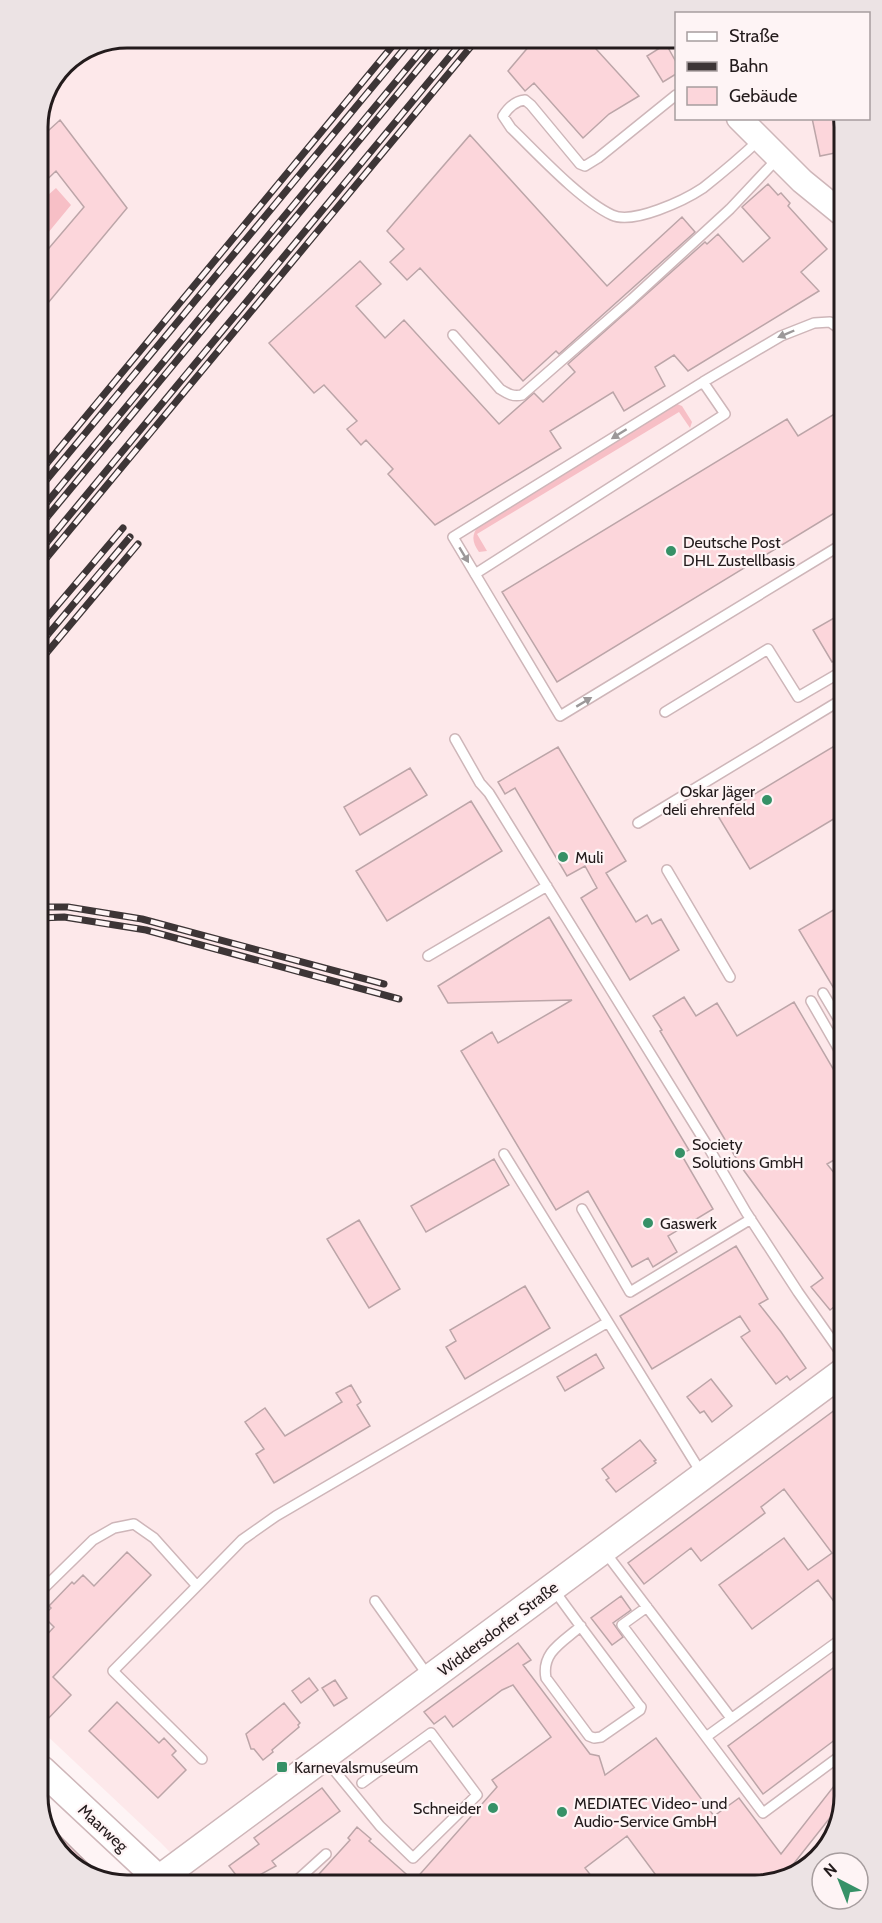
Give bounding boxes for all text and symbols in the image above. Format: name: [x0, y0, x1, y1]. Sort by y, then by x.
legend: [675, 12, 870, 120]
text: Straße: [729, 25, 779, 47]
text: Bahn: [729, 55, 768, 77]
text: Gebäude: [729, 85, 798, 107]
one-way arrow: [777, 329, 795, 339]
one-way arrow: [611, 428, 627, 439]
place label: Deutsche Post DHL Zustellbasis: [683, 533, 795, 570]
marker: Deutsche Post DHL Zustellbasis: [664, 544, 678, 558]
one-way arrow: [458, 546, 469, 563]
one-way arrow: [576, 696, 592, 707]
place label: Oskar Jäger deli ehrenfeld: [662, 782, 756, 819]
marker: Oskar Jäger deli ehrenfeld: [760, 793, 774, 807]
place label: Muli: [575, 848, 603, 867]
marker: Muli: [556, 850, 570, 864]
place label: Society Solutions GmbH: [692, 1135, 804, 1172]
marker: Society Solutions GmbH: [673, 1146, 687, 1160]
place label: Gaswerk: [660, 1214, 718, 1233]
marker: Gaswerk: [641, 1216, 655, 1230]
street label: Widdersdorfer Straße: [434, 1578, 562, 1680]
place label: Karnevalsmuseum: [294, 1758, 418, 1777]
marker: Karnevalsmuseum: [275, 1760, 289, 1774]
place label: MEDIATEC Video- und Audio-Service GmbH: [574, 1794, 727, 1831]
place label: Schneider: [413, 1799, 482, 1818]
street label: Maarweg: [74, 1800, 133, 1856]
marker: Schneider: [486, 1801, 500, 1815]
marker: MEDIATEC Video- und Audio-Service GmbH: [555, 1805, 569, 1819]
north arrow: [810, 1851, 870, 1911]
text: N: [820, 1859, 841, 1881]

